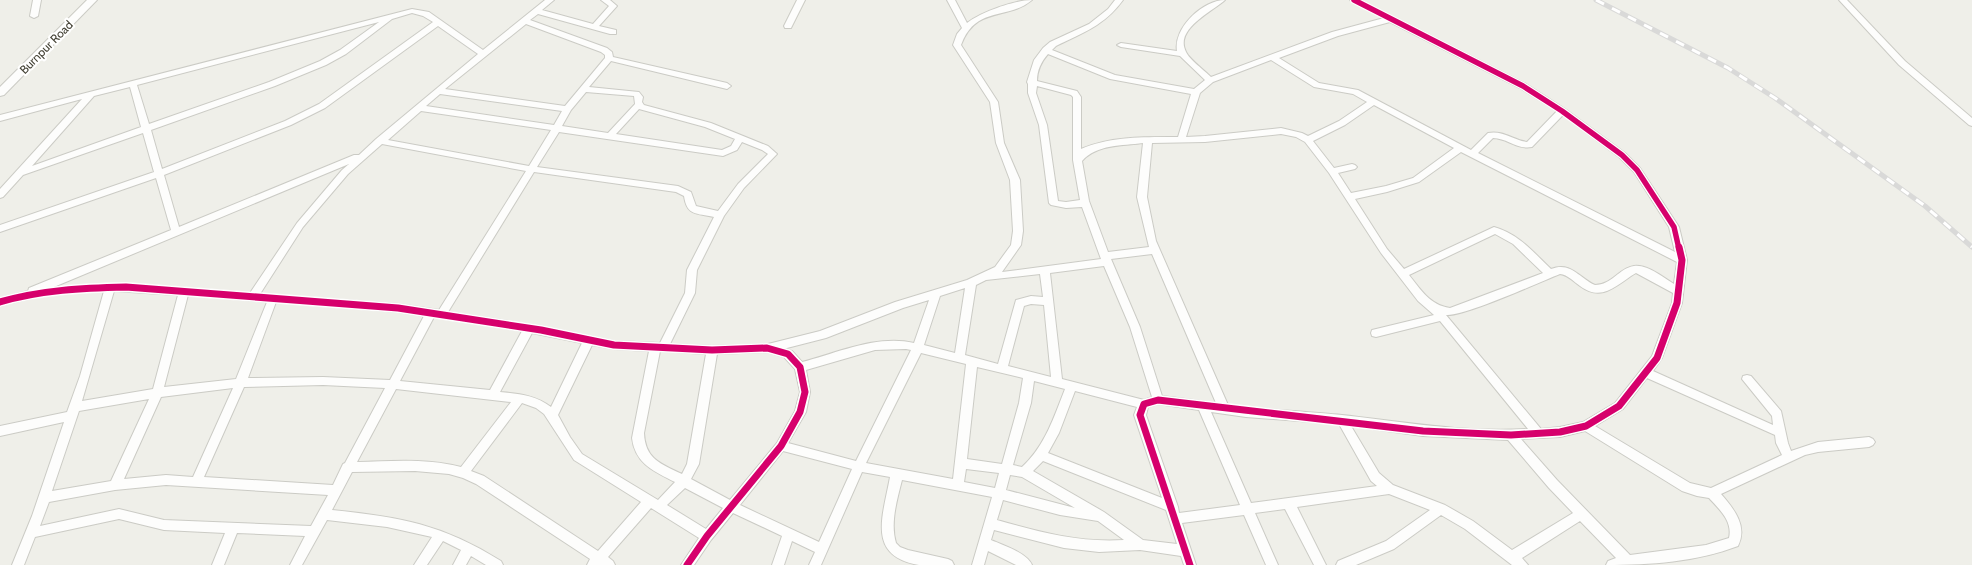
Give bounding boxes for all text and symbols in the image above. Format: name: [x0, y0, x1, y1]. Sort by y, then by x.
street label: Burnpur Road: [16, 17, 76, 77]

